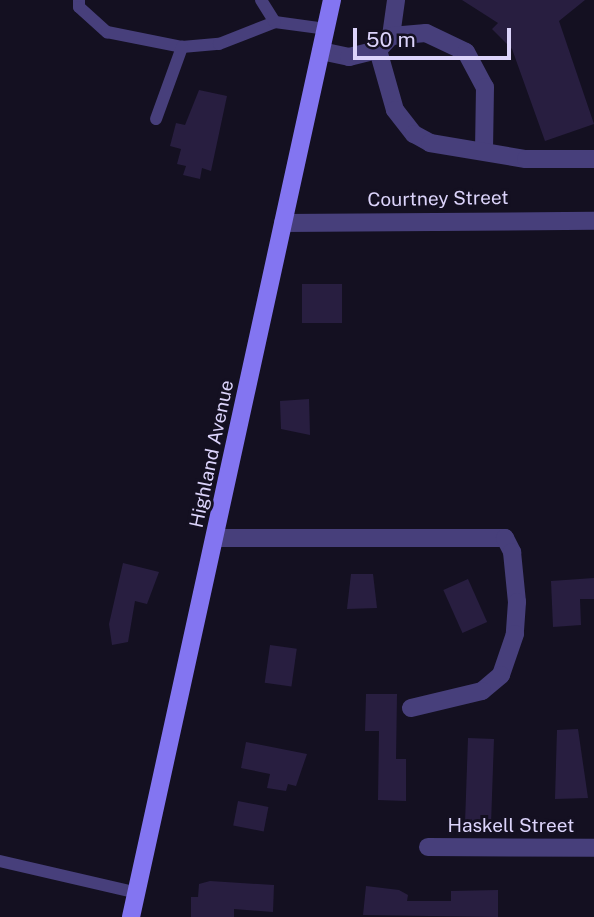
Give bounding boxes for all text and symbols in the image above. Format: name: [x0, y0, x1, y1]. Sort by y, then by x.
scale bar: [356, 14, 514, 58]
text: 50 m: [366, 27, 416, 52]
street label: Courtney Street: [367, 186, 509, 212]
street label: Highland Avenue: [185, 378, 239, 530]
street label: Haskell Street: [448, 815, 574, 837]

